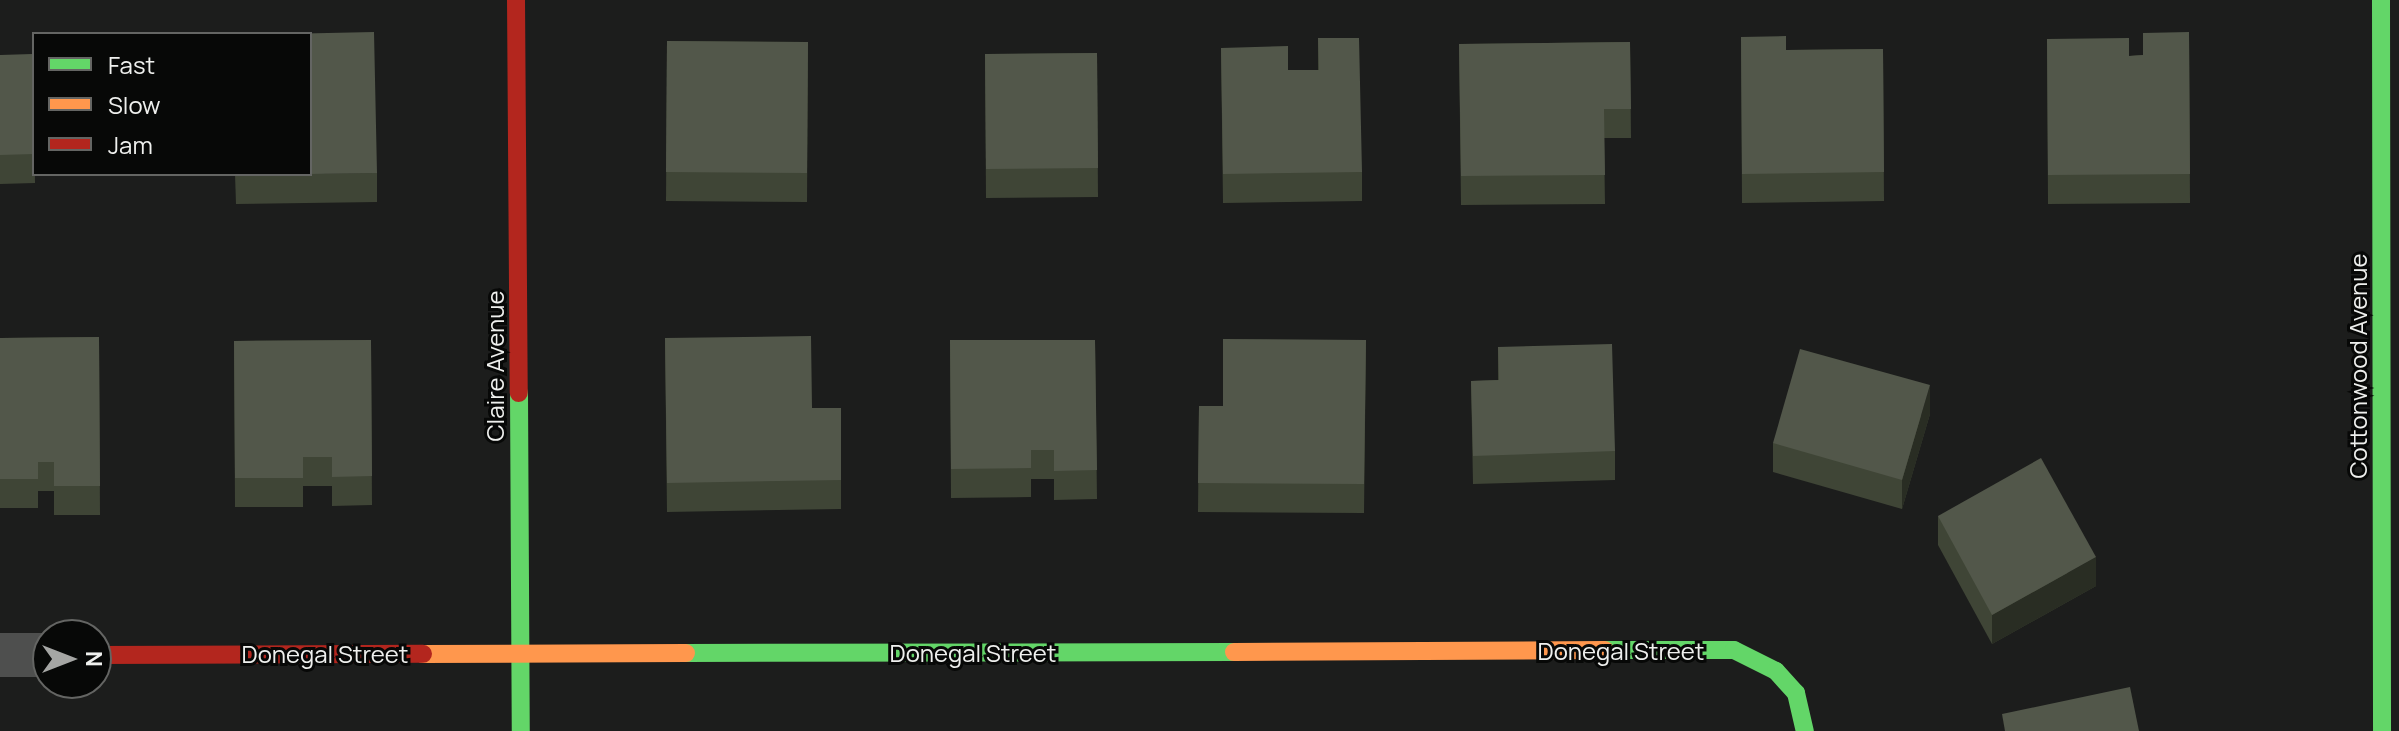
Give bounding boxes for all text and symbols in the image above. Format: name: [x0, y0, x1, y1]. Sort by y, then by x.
legend: [32, 32, 312, 176]
text: Fast: [108, 48, 155, 81]
text: Slow: [108, 88, 161, 121]
text: Jam: [108, 128, 153, 161]
street label: Cottonwood Avenue: [2344, 253, 2372, 479]
street label: Claire Avenue: [481, 290, 509, 442]
north arrow: [32, 619, 112, 699]
street label: Donegal Street: [1538, 637, 1704, 665]
street label: Donegal Street: [890, 639, 1056, 667]
street label: Donegal Street: [242, 640, 408, 668]
text: N: [79, 651, 109, 667]

